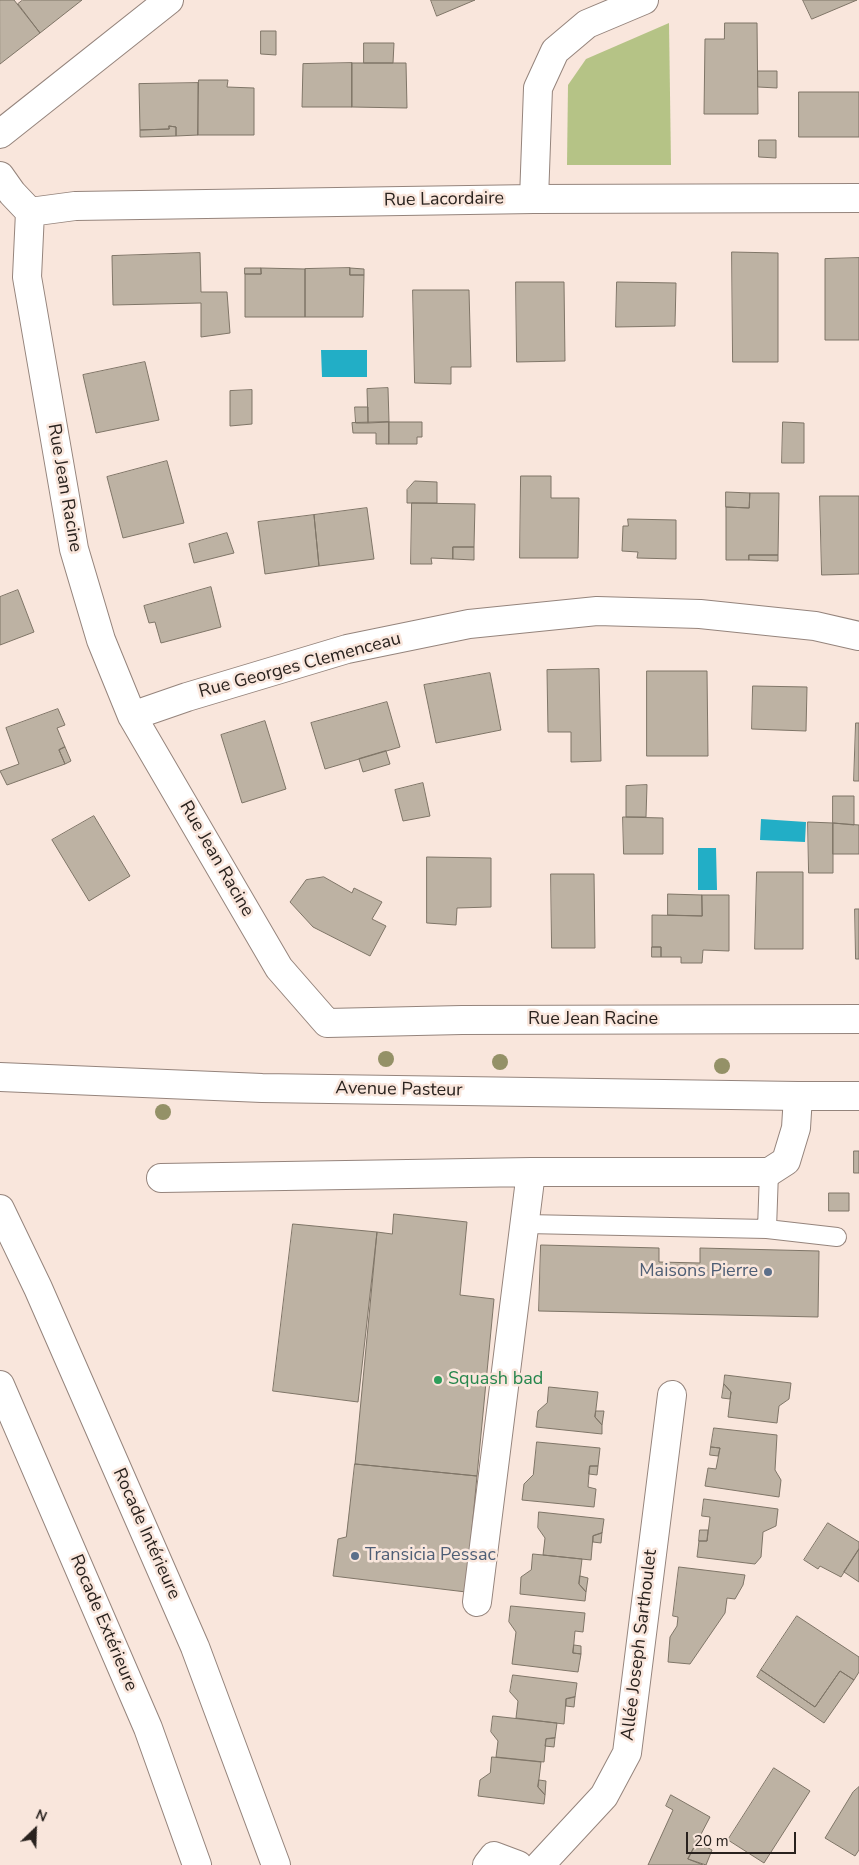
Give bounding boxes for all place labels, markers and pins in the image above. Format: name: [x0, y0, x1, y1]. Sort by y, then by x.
place label: Maisons Pierre: [639, 1261, 758, 1283]
marker: Maisons Pierre: [762, 1266, 774, 1278]
place label: Squash bad: [448, 1369, 543, 1391]
marker: Squash bad: [432, 1374, 444, 1386]
place label: Transicia Pessac: [365, 1545, 496, 1567]
marker: Transicia Pessac: [349, 1550, 361, 1562]

